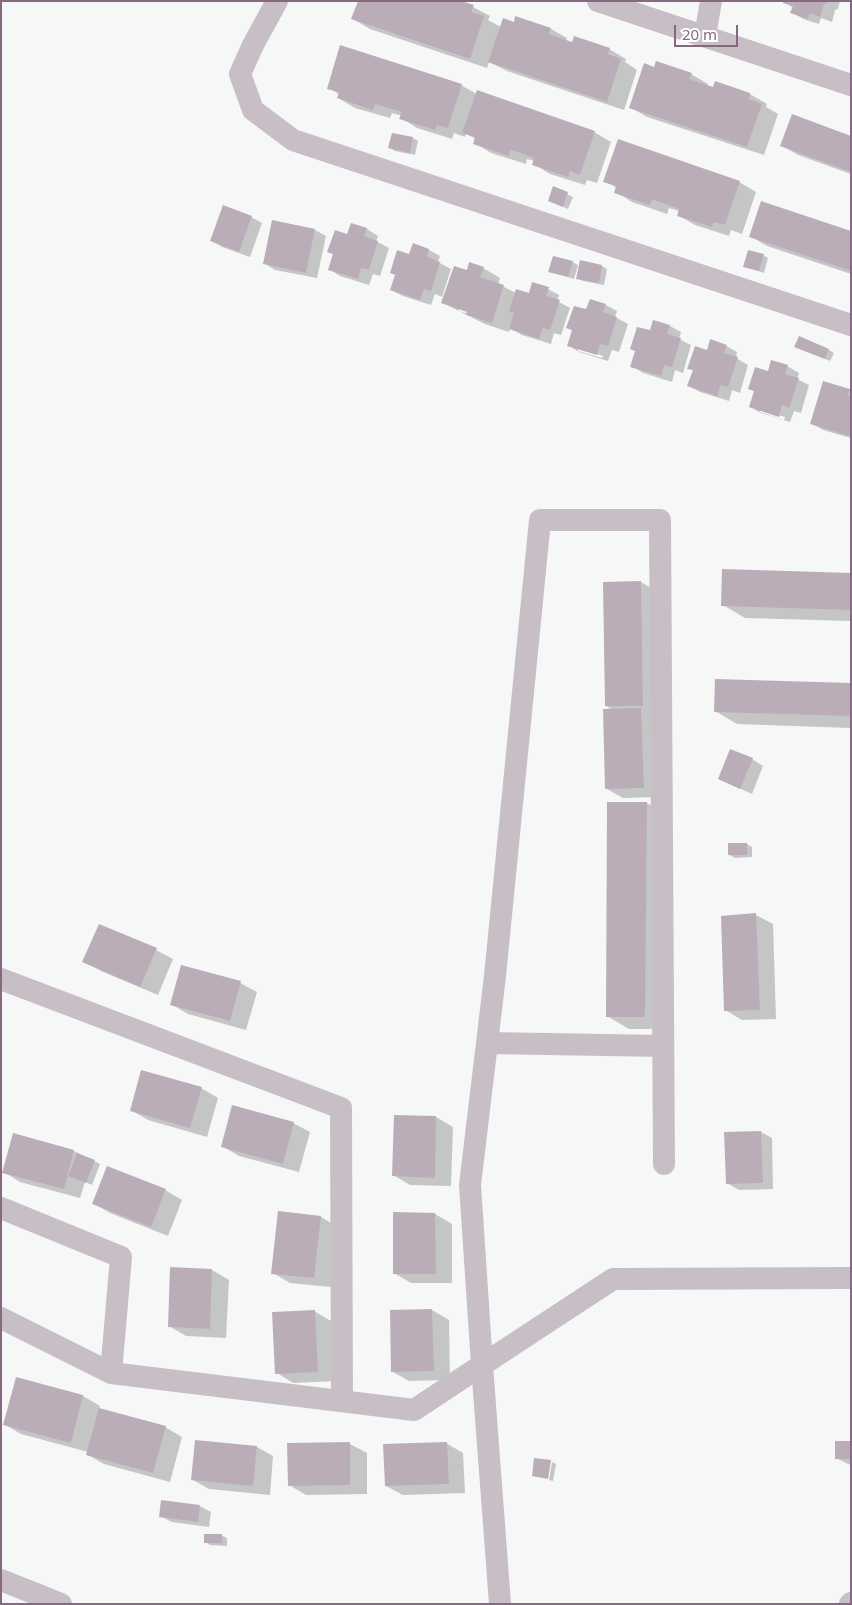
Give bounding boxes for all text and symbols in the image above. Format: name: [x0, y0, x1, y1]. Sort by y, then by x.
scale bar: [677, 15, 741, 47]
text: 20 m: [682, 24, 717, 44]

